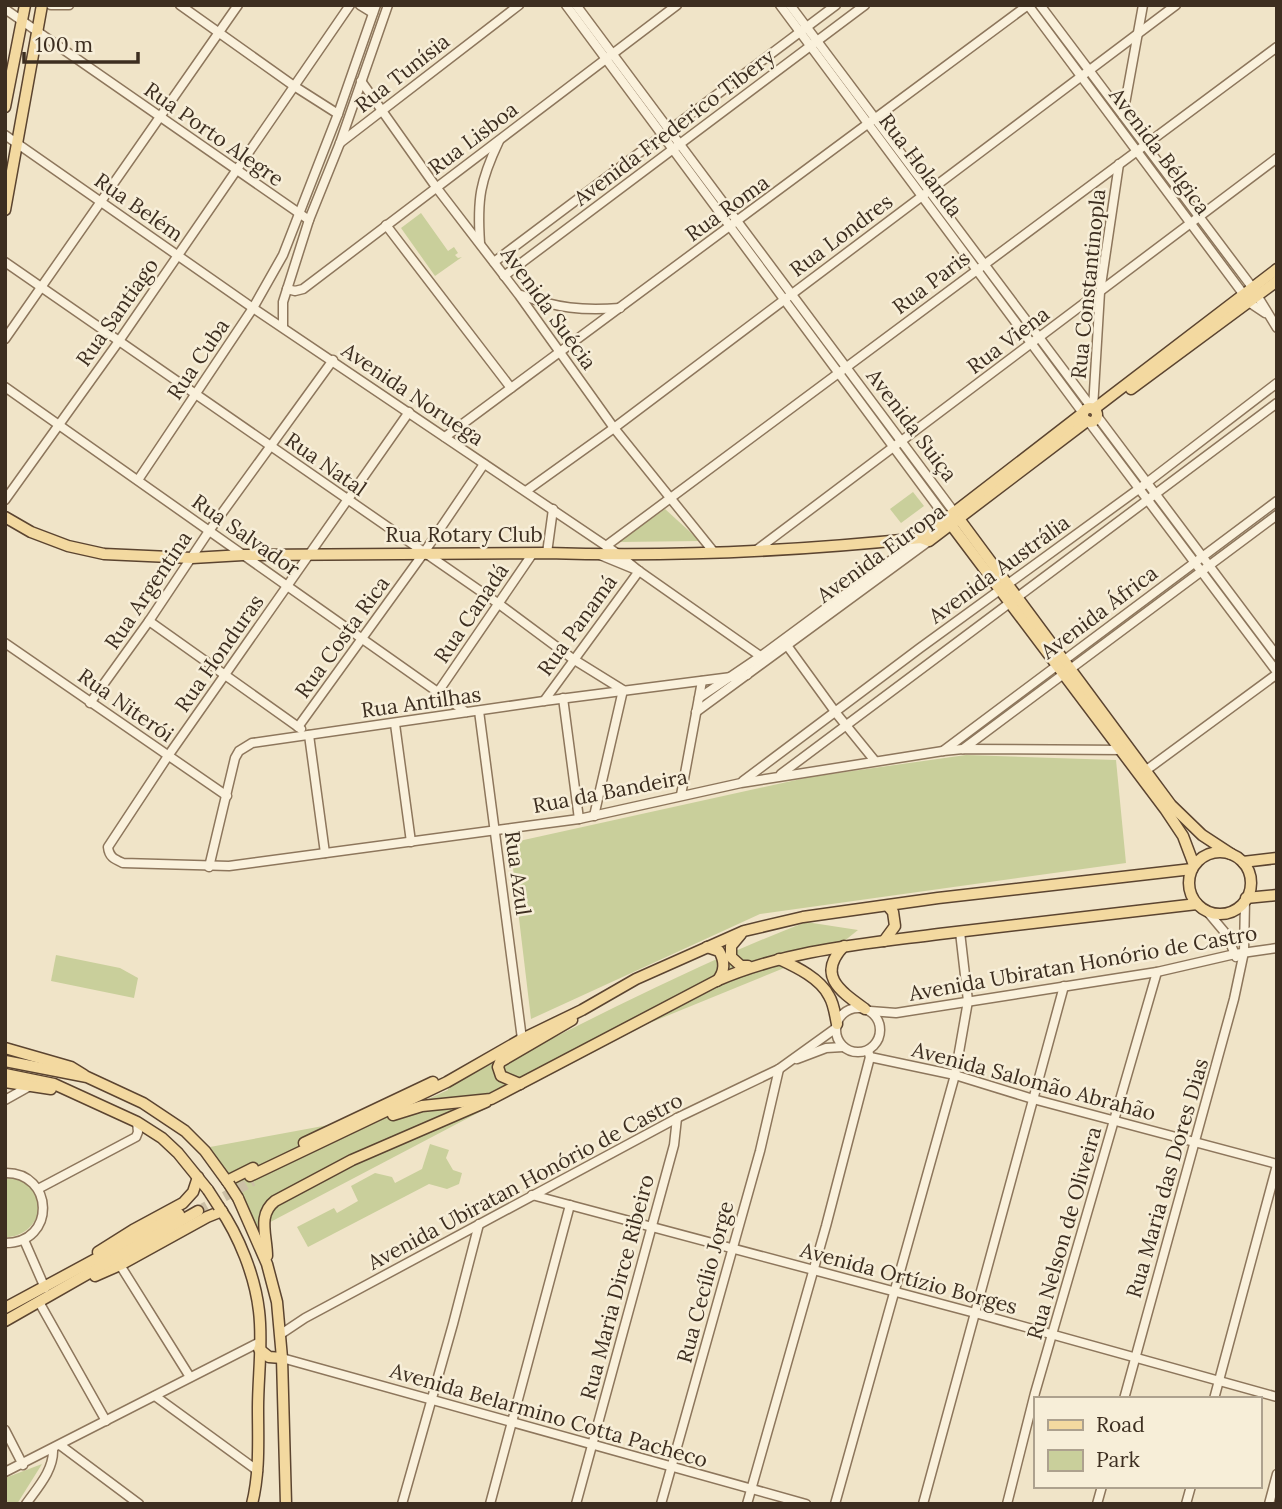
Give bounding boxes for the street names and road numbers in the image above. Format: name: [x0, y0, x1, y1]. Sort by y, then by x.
street label: Rua Tunísia: [349, 28, 455, 118]
street label: Avenida Frederico Tibery: [567, 42, 780, 212]
street label: Rua Porto Alegre: [139, 76, 289, 192]
street label: Avenida Bélgica: [1103, 81, 1217, 220]
street label: Rua Lisboa: [423, 95, 523, 180]
street label: Rua Holanda: [873, 108, 969, 222]
street label: Rua Belém: [89, 167, 189, 248]
street label: Rua Roma: [680, 168, 774, 247]
street label: Rua Constantinopla: [1065, 187, 1111, 380]
street label: Rua Londres: [784, 188, 898, 282]
street label: Avenida Suécia: [495, 240, 603, 375]
street label: Rua Paris: [887, 244, 975, 320]
street label: Rua Santiago: [70, 253, 164, 371]
street label: Rua Viena: [961, 300, 1055, 380]
street label: Rua Cuba: [161, 313, 235, 405]
street label: Avenida Noruega: [336, 336, 489, 452]
street label: Avenida Suiça: [860, 362, 963, 487]
street label: Rua Natal: [280, 426, 372, 502]
street label: Rua Salvador: [187, 488, 305, 582]
street label: Avenida Europa: [811, 497, 951, 609]
street label: Avenida Austrália: [922, 509, 1075, 630]
street label: Rua Rotary Club: [385, 521, 543, 548]
street label: Rua Argentina: [98, 525, 198, 654]
street label: Rua Canadá: [428, 558, 514, 668]
street label: Avenida África: [1034, 559, 1163, 665]
street label: Rua Panamá: [531, 569, 623, 681]
street label: Rua Costa Rica: [289, 571, 395, 703]
street label: Rua Honduras: [168, 589, 270, 717]
street label: Rua Niterói: [73, 662, 179, 748]
street label: Rua Antilhas: [359, 680, 483, 724]
street label: Rua da Bandeira: [530, 763, 690, 819]
street label: Rua Azul: [499, 829, 537, 917]
street label: Avenida Ubiratan Honório de Castro: [906, 919, 1259, 1007]
street label: Avenida Salomão Abrahão: [908, 1035, 1159, 1127]
street label: Rua Maria das Dores Dias: [1120, 1055, 1214, 1301]
street label: Avenida Ubiratan Honório de Castro: [362, 1086, 687, 1276]
street label: Rua Nelson de Oliveira: [1021, 1123, 1107, 1343]
street label: Rua Maria Dirce Ribeiro: [574, 1172, 660, 1402]
street label: Rua Cecílio Jorge: [670, 1198, 740, 1366]
street label: Avenida Ortízio Borges: [797, 1236, 1020, 1320]
street label: Avenida Belarmino Cotta Pacheco: [386, 1356, 711, 1473]

